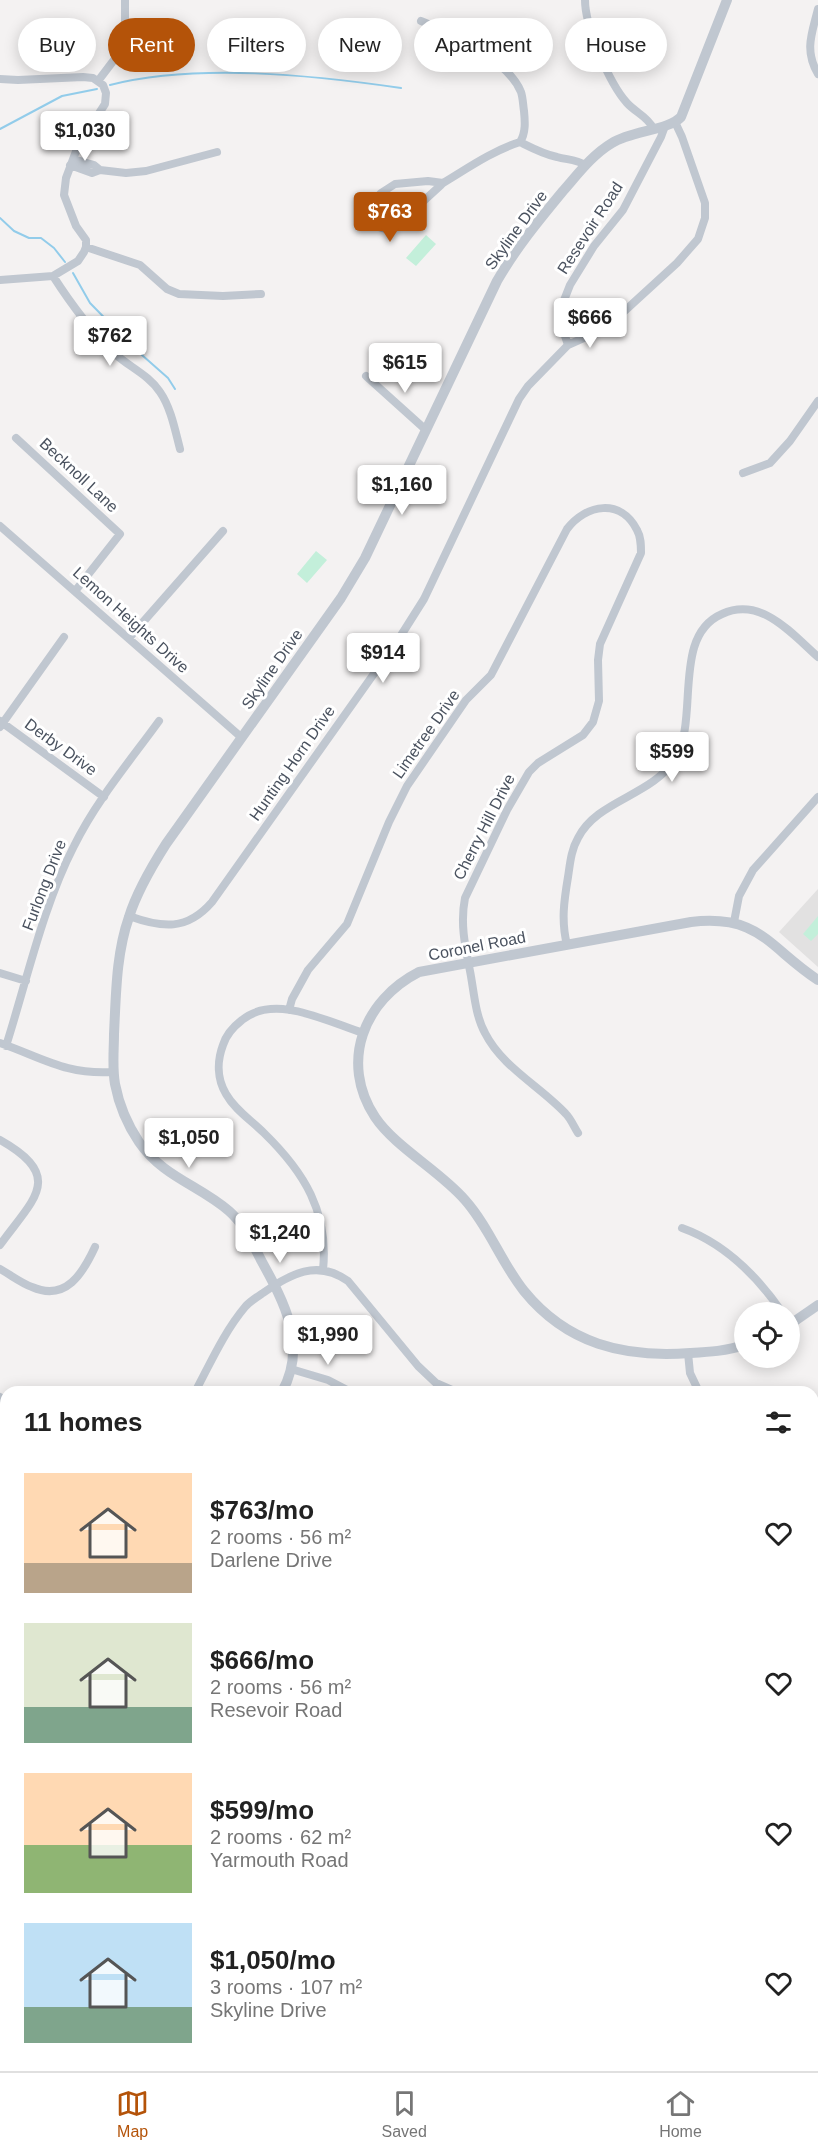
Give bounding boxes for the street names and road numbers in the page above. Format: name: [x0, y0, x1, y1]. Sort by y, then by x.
street label: Resevoir Road: [554, 179, 626, 277]
street label: Skyline Drive: [482, 187, 550, 273]
street label: Becknoll Lane: [36, 435, 122, 516]
street label: Lemon Heights Drive: [70, 564, 192, 676]
street label: Skyline Drive: [238, 626, 306, 712]
street label: Limetree Drive: [389, 686, 463, 781]
street label: Hunting Horn Drive: [246, 702, 338, 824]
street label: Derby Drive: [22, 715, 100, 779]
street label: Cherry Hill Drive: [450, 771, 518, 883]
street label: Furlong Drive: [19, 837, 69, 933]
street label: Coronel Road: [427, 928, 527, 964]

